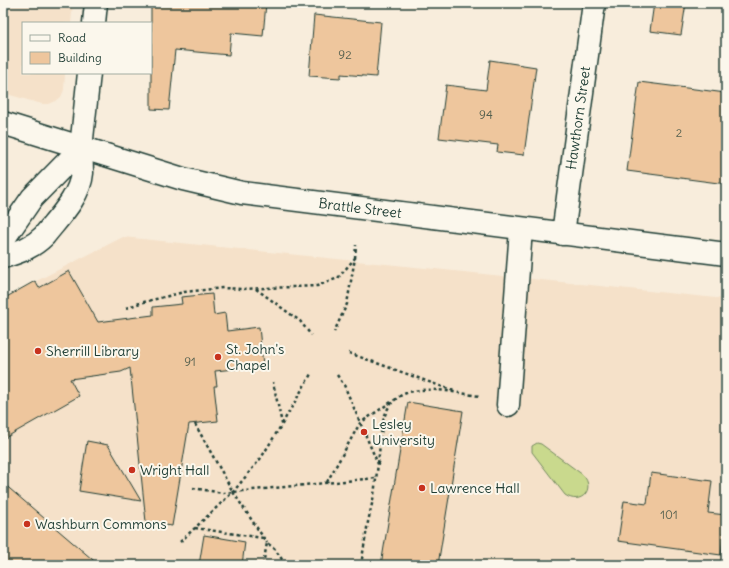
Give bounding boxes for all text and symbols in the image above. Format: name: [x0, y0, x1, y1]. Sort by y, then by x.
legend: [22, 22, 152, 74]
text: Road: [58, 30, 86, 45]
house number: 92: [338, 47, 352, 62]
text: Building: [58, 50, 102, 65]
street label: Hawthorn Street: [562, 65, 594, 171]
house number: 94: [479, 107, 493, 122]
house number: 2: [676, 125, 683, 140]
street label: Brattle Street: [317, 194, 403, 222]
place label: St. John's Chapel: [226, 340, 284, 374]
place label: Sherrill Library: [46, 342, 139, 360]
marker: Sherrill Library: [33, 346, 43, 356]
marker: St. John's Chapel: [213, 352, 223, 362]
house number: 91: [184, 354, 196, 369]
place label: Lesley University: [372, 415, 435, 449]
marker: Lesley University: [359, 427, 369, 437]
place label: Wright Hall: [140, 461, 209, 479]
marker: Wright Hall: [127, 465, 137, 475]
place label: Lawrence Hall: [430, 479, 520, 497]
marker: Lawrence Hall: [417, 483, 427, 493]
house number: 101: [660, 507, 678, 522]
place label: Washburn Commons: [35, 515, 167, 533]
marker: Washburn Commons: [22, 519, 32, 529]

